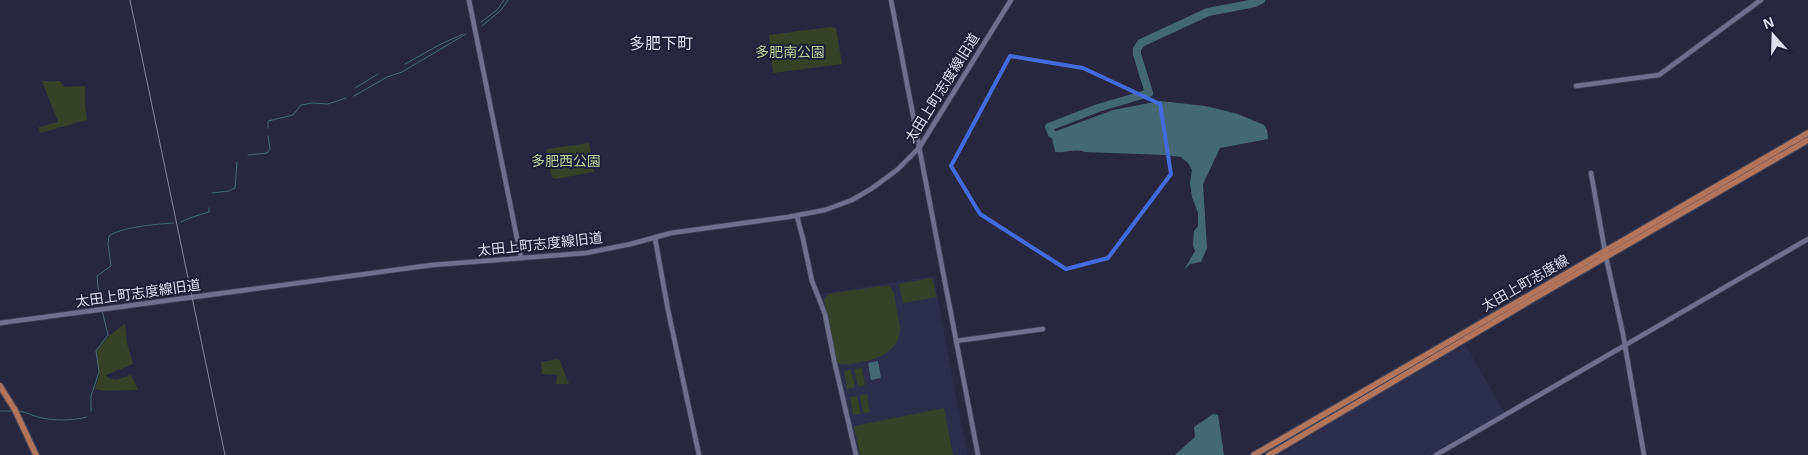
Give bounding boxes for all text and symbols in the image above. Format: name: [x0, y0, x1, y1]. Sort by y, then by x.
north arrow: [1748, 10, 1798, 60]
text: N: [1761, 14, 1776, 32]
street label: 太田上町志度線旧道: [902, 30, 982, 146]
district label: 多肥下町: [629, 35, 693, 52]
park label: 多肥南公園: [755, 44, 825, 60]
park label: 多肥西公園: [531, 153, 601, 169]
street label: 太田上町志度線旧道: [477, 229, 603, 259]
street label: 太田上町志度線: [1479, 252, 1571, 314]
street label: 太田上町志度線旧道: [74, 276, 202, 310]

